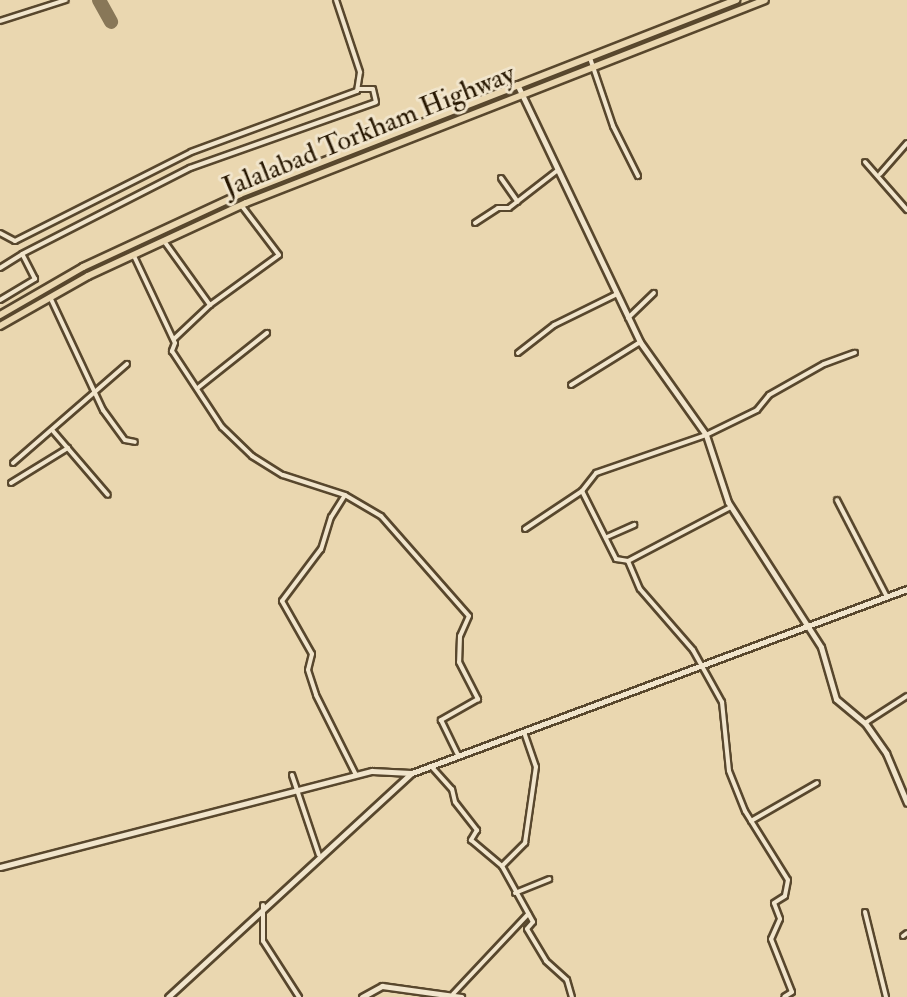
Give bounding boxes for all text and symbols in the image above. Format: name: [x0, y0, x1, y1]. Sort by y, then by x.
street label: Jalalabad Torkham Highway: [218, 57, 520, 205]

